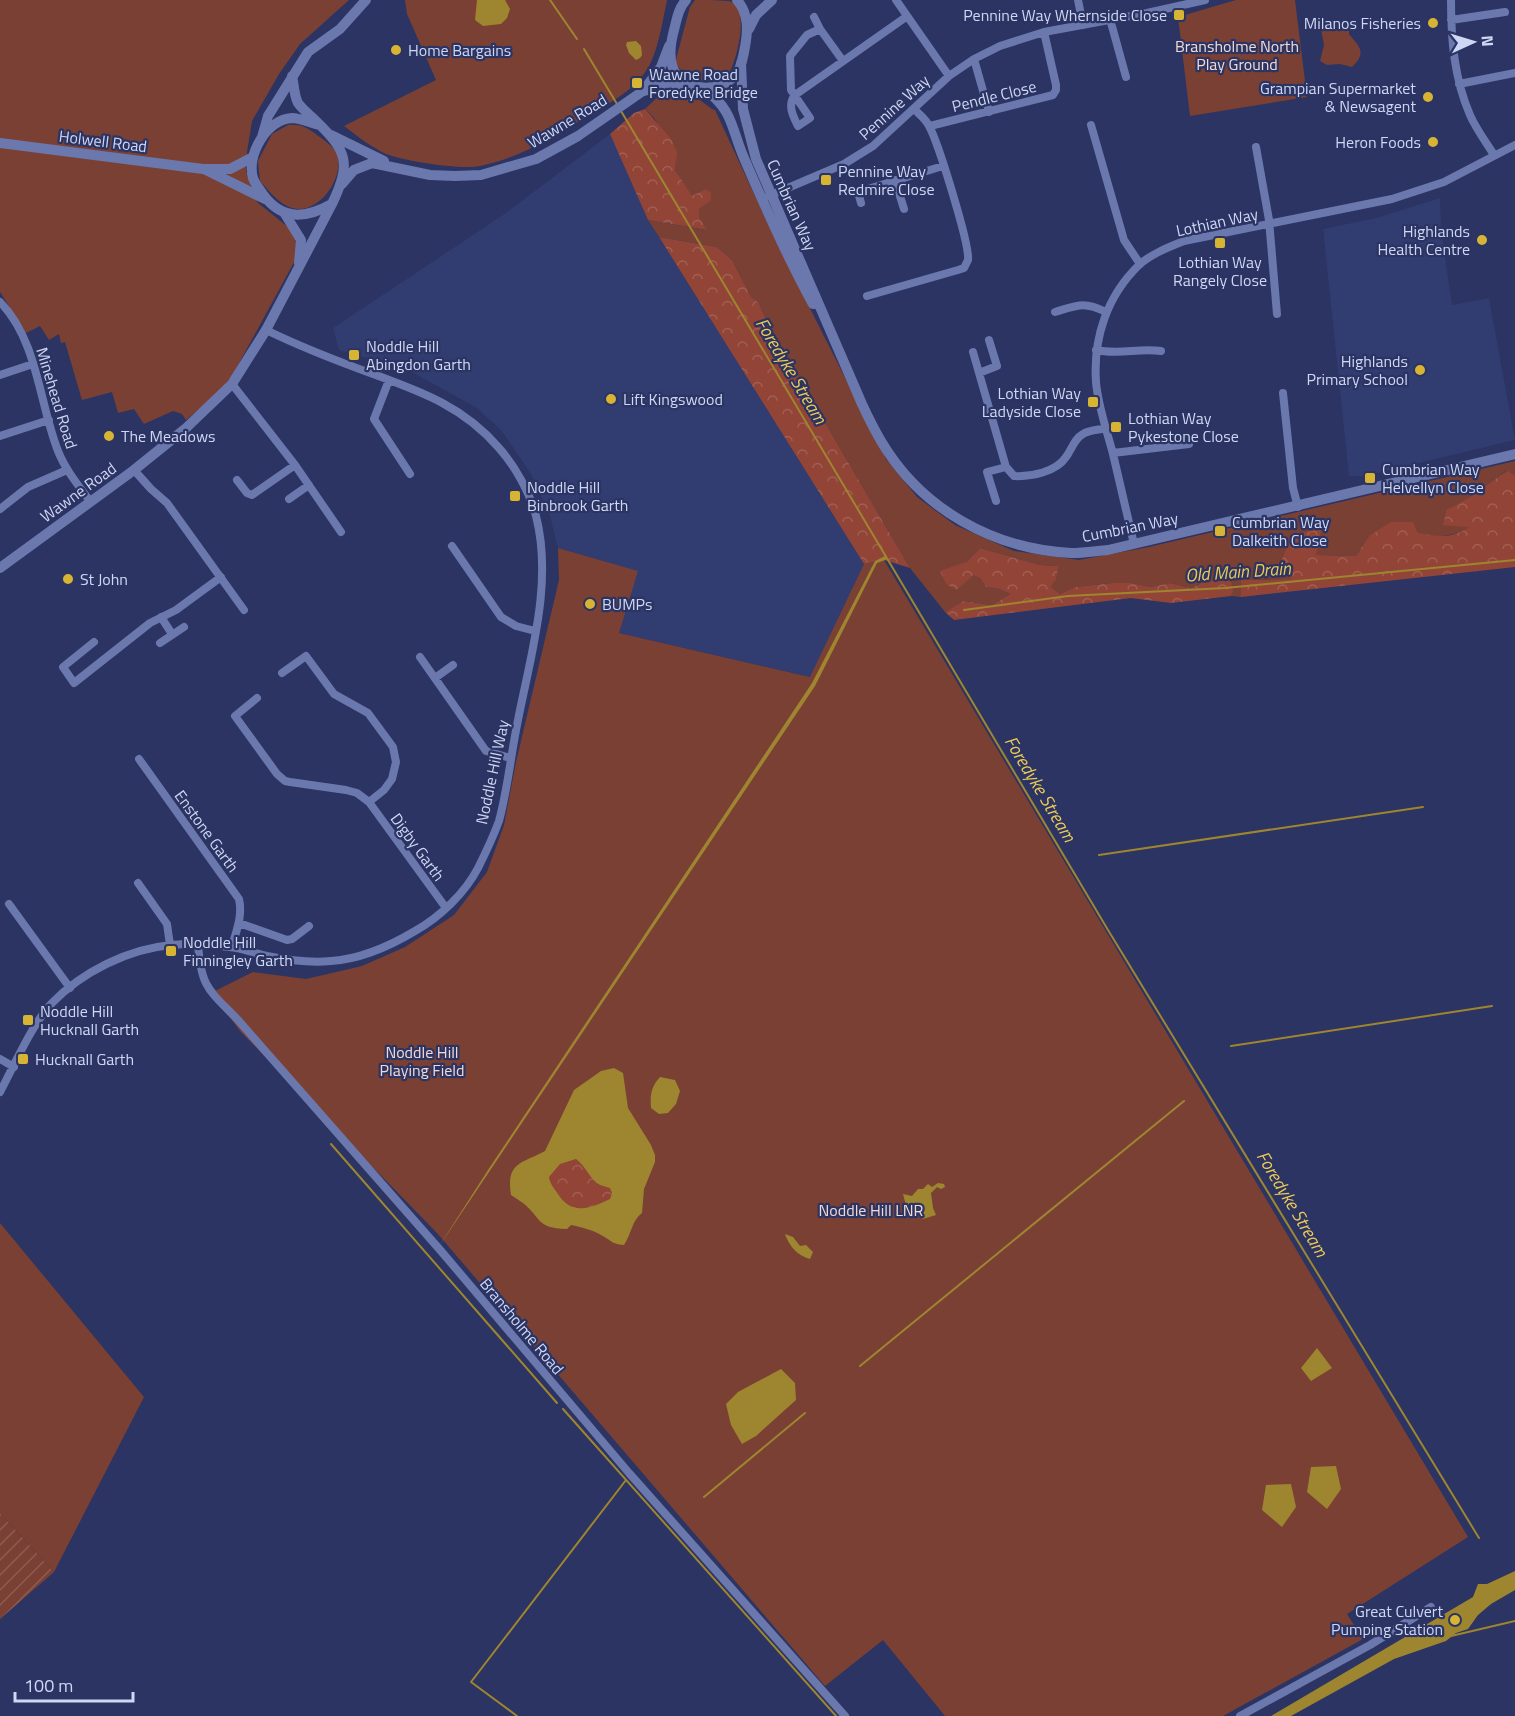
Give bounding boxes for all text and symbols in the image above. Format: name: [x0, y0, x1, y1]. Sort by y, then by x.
place label: Pennine Way Whernside Close: [963, 3, 1167, 27]
marker: Pennine Way Whernside Close: [1172, 8, 1186, 22]
place label: Milanos Fisheries: [1304, 11, 1421, 35]
north arrow: [1443, 12, 1503, 72]
marker: Milanos Fisheries: [1426, 16, 1440, 30]
park label: Bransholme North Play Ground: [1175, 34, 1299, 76]
text: N: [1476, 35, 1500, 47]
place label: Home Bargains: [408, 38, 511, 62]
marker: Home Bargains: [389, 43, 403, 57]
place label: Wawne Road Foredyke Bridge: [649, 62, 758, 104]
street label: Pennine Way: [853, 68, 935, 145]
street label: Pendle Close: [949, 74, 1039, 118]
marker: Wawne Road Foredyke Bridge: [630, 76, 644, 90]
place label: Grampian Supermarket & Newsagent: [1260, 76, 1416, 118]
street label: Wawne Road: [523, 88, 611, 154]
marker: Grampian Supermarket & Newsagent: [1421, 90, 1435, 104]
street label: Holwell Road: [58, 124, 148, 158]
place label: Heron Foods: [1335, 130, 1421, 154]
marker: Heron Foods: [1426, 135, 1440, 149]
street label: Cumbrian Way: [761, 156, 823, 255]
place label: Pennine Way Redmire Close: [838, 159, 934, 201]
marker: Pennine Way Redmire Close: [819, 173, 833, 187]
street label: Lothian Way: [1174, 202, 1261, 242]
place label: Highlands Health Centre: [1378, 219, 1470, 261]
marker: Highlands Health Centre: [1475, 233, 1489, 247]
marker: Lothian Way Rangely Close: [1213, 236, 1227, 250]
place label: Lothian Way Rangely Close: [1173, 250, 1267, 292]
water label: Foredyke Stream: [749, 312, 834, 430]
place label: Noddle Hill Abingdon Garth: [366, 334, 471, 376]
street label: Minehead Road: [30, 344, 84, 452]
marker: Noddle Hill Abingdon Garth: [347, 348, 361, 362]
place label: Highlands Primary School: [1306, 349, 1408, 391]
marker: Highlands Primary School: [1413, 363, 1427, 377]
place label: Lothian Way Ladyside Close: [982, 381, 1081, 423]
place label: Lift Kingswood: [623, 387, 723, 411]
marker: Lift Kingswood: [604, 392, 618, 406]
marker: Lothian Way Ladyside Close: [1086, 395, 1100, 409]
place label: Lothian Way Pykestone Close: [1128, 406, 1239, 448]
marker: Lothian Way Pykestone Close: [1109, 420, 1123, 434]
place label: The Meadows: [121, 424, 215, 448]
marker: The Meadows: [102, 429, 116, 443]
street label: Wawne Road: [35, 456, 121, 528]
place label: Cumbrian Way Helvellyn Close: [1382, 457, 1484, 499]
marker: Cumbrian Way Helvellyn Close: [1363, 471, 1377, 485]
place label: Noddle Hill Binbrook Garth: [527, 475, 628, 517]
marker: Noddle Hill Binbrook Garth: [508, 489, 522, 503]
street label: Cumbrian Way: [1080, 506, 1180, 548]
place label: Cumbrian Way Dalkeith Close: [1232, 510, 1330, 552]
marker: Cumbrian Way Dalkeith Close: [1213, 524, 1227, 538]
water label: Old Main Drain: [1184, 554, 1293, 589]
place label: St John: [80, 567, 128, 591]
marker: St John: [61, 572, 75, 586]
place label: BUMPs: [602, 592, 653, 616]
marker: BUMPs: [583, 597, 597, 611]
street label: Noddle Hill Way: [469, 717, 515, 826]
water label: Foredyke Stream: [998, 730, 1083, 848]
street label: Enstone Garth: [169, 785, 245, 877]
street label: Digby Garth: [385, 808, 451, 886]
place label: Noddle Hill Finningley Garth: [183, 930, 293, 972]
marker: Noddle Hill Finningley Garth: [164, 944, 178, 958]
place label: Noddle Hill Hucknall Garth: [40, 999, 139, 1041]
marker: Noddle Hill Hucknall Garth: [21, 1013, 35, 1027]
park label: Noddle Hill Playing Field: [380, 1040, 464, 1082]
place label: Hucknall Garth: [35, 1047, 134, 1071]
marker: Hucknall Garth: [16, 1052, 30, 1066]
water label: Foredyke Stream: [1250, 1145, 1335, 1263]
park label: Noddle Hill LNR: [819, 1198, 924, 1222]
street label: Bransholme Road: [474, 1272, 570, 1380]
place label: Great Culvert Pumping Station: [1331, 1599, 1443, 1641]
marker: Great Culvert Pumping Station: [1448, 1613, 1462, 1627]
scale bar: [15, 1665, 134, 1703]
text: 100 m: [24, 1672, 73, 1699]

